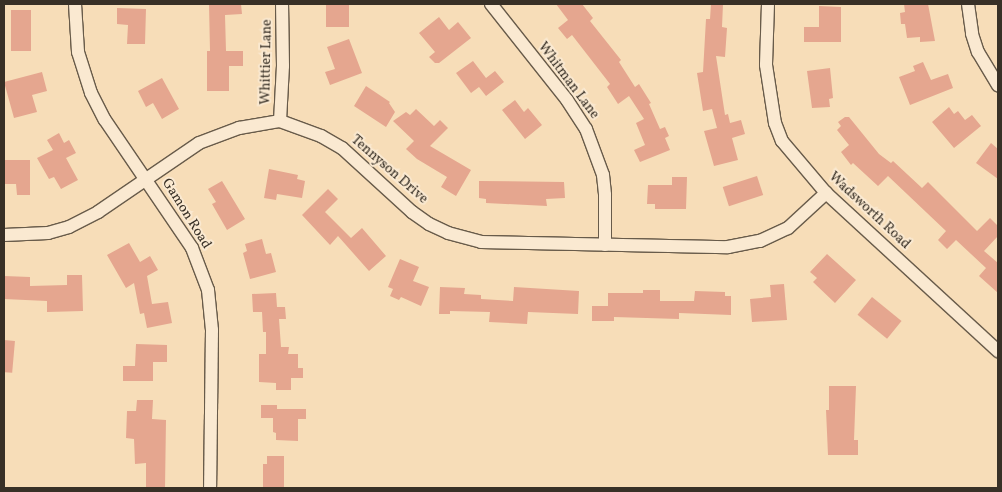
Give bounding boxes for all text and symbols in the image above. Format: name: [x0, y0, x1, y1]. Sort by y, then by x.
street label: Whittier Lane: [258, 19, 276, 105]
street label: Whitman Lane: [534, 39, 602, 123]
street label: Tennyson Drive: [347, 132, 431, 208]
street label: Wadsworth Road: [825, 169, 913, 253]
street label: Gamon Road: [158, 176, 214, 252]

